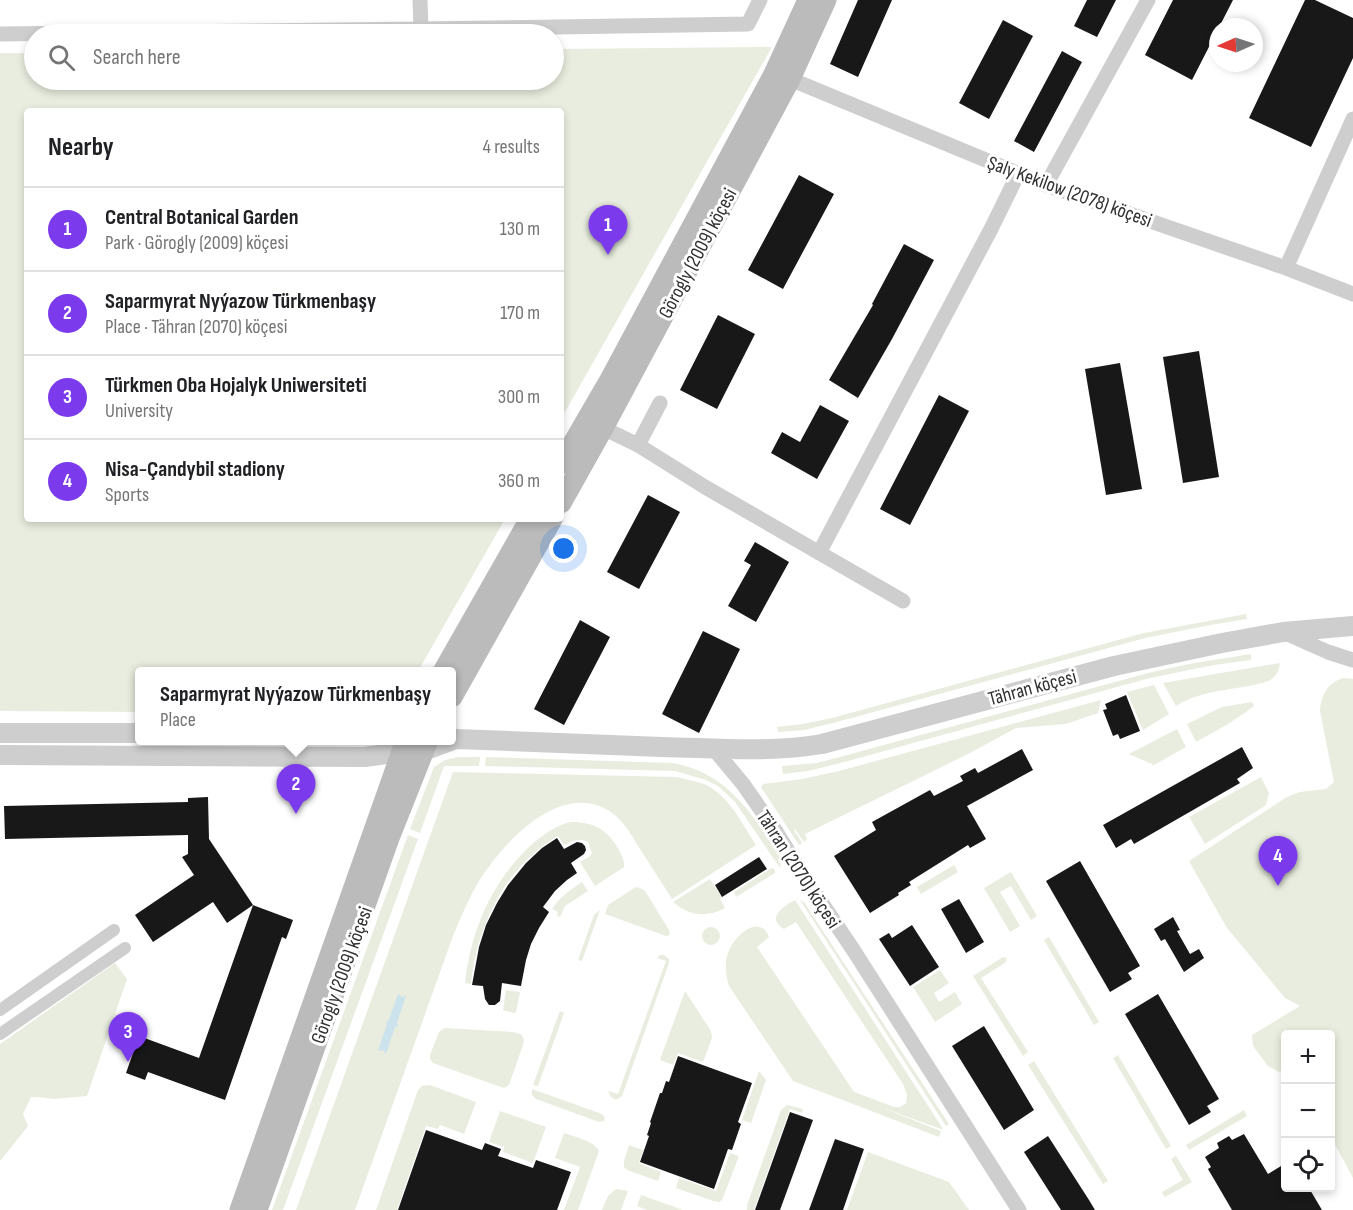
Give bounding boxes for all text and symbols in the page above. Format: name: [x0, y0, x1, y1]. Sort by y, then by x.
north arrow: [1209, 18, 1263, 72]
search box: [24, 24, 564, 90]
icon: search: [45, 41, 78, 74]
text: Search here: [93, 44, 180, 71]
text: Nearby: [48, 132, 114, 163]
text: 4 results: [483, 135, 540, 159]
street label: Şaly Kekilow (2078) köçesi: [984, 151, 1155, 233]
street label: Görogly (2009) köçesi: [654, 184, 742, 323]
text: Central Botanical Garden: [105, 204, 298, 231]
pin: 1: [588, 206, 628, 255]
text: 1: [64, 217, 71, 241]
text: 130 m: [500, 217, 540, 241]
text: Park · Görogly (2009) köçesi: [105, 231, 288, 255]
text: Saparmyrat Nyýazow Türkmenbaşy: [105, 288, 376, 315]
text: 2: [63, 301, 72, 325]
text: 170 m: [500, 301, 540, 325]
text: Place · Tähran (2070) köçesi: [105, 315, 287, 339]
text: Türkmen Oba Hojalyk Uniwersiteti: [105, 372, 367, 399]
text: 3: [63, 385, 72, 409]
text: 300 m: [498, 385, 540, 409]
text: University: [105, 399, 173, 423]
text: Nisa-Çandybil stadiony: [105, 456, 285, 483]
text: 4: [63, 469, 72, 493]
text: 360 m: [498, 469, 540, 493]
text: Sports: [105, 483, 149, 507]
your location: [549, 534, 578, 563]
street label: Tähran köçesi: [985, 665, 1079, 711]
popup: [135, 667, 456, 745]
text: Saparmyrat Nyýazow Türkmenbaşy: [160, 681, 431, 708]
text: Place: [160, 708, 196, 732]
pin: 2: [276, 764, 316, 814]
street label: Tähran (2070) köçesi: [751, 806, 845, 933]
pin: 4: [1258, 836, 1298, 886]
street label: Görogly (2009) köçesi: [306, 904, 378, 1047]
pin: 3: [108, 1012, 148, 1062]
map controls: [1281, 1030, 1335, 1192]
button: +: [1281, 1030, 1335, 1084]
button: −: [1281, 1084, 1335, 1138]
button: locate: [1281, 1138, 1335, 1192]

